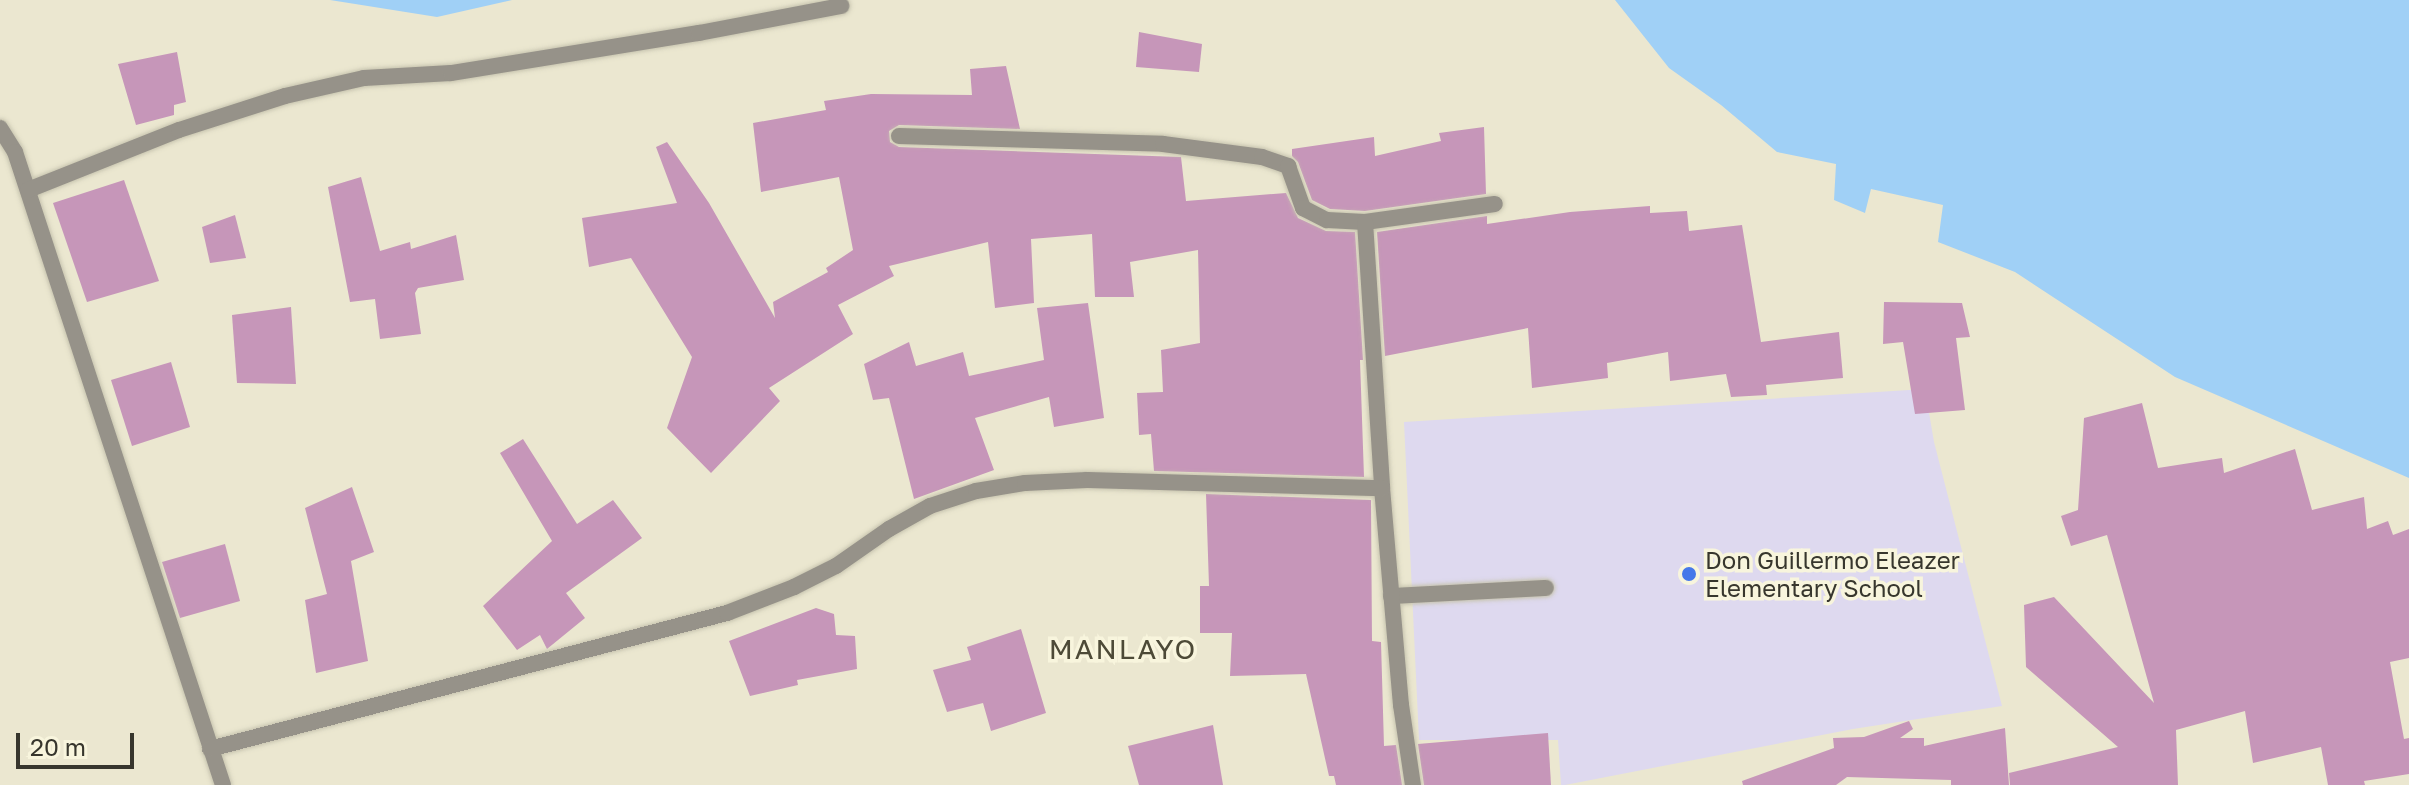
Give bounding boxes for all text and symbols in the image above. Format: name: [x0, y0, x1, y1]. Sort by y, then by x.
place label: Don Guillermo Eleazer Elementary School: [1705, 546, 1960, 602]
marker: Don Guillermo Eleazer Elementary School: [1680, 565, 1698, 583]
district label: MANLAYO: [1049, 632, 1197, 666]
scale bar: [20, 717, 138, 767]
text: 20 m: [30, 732, 86, 761]

